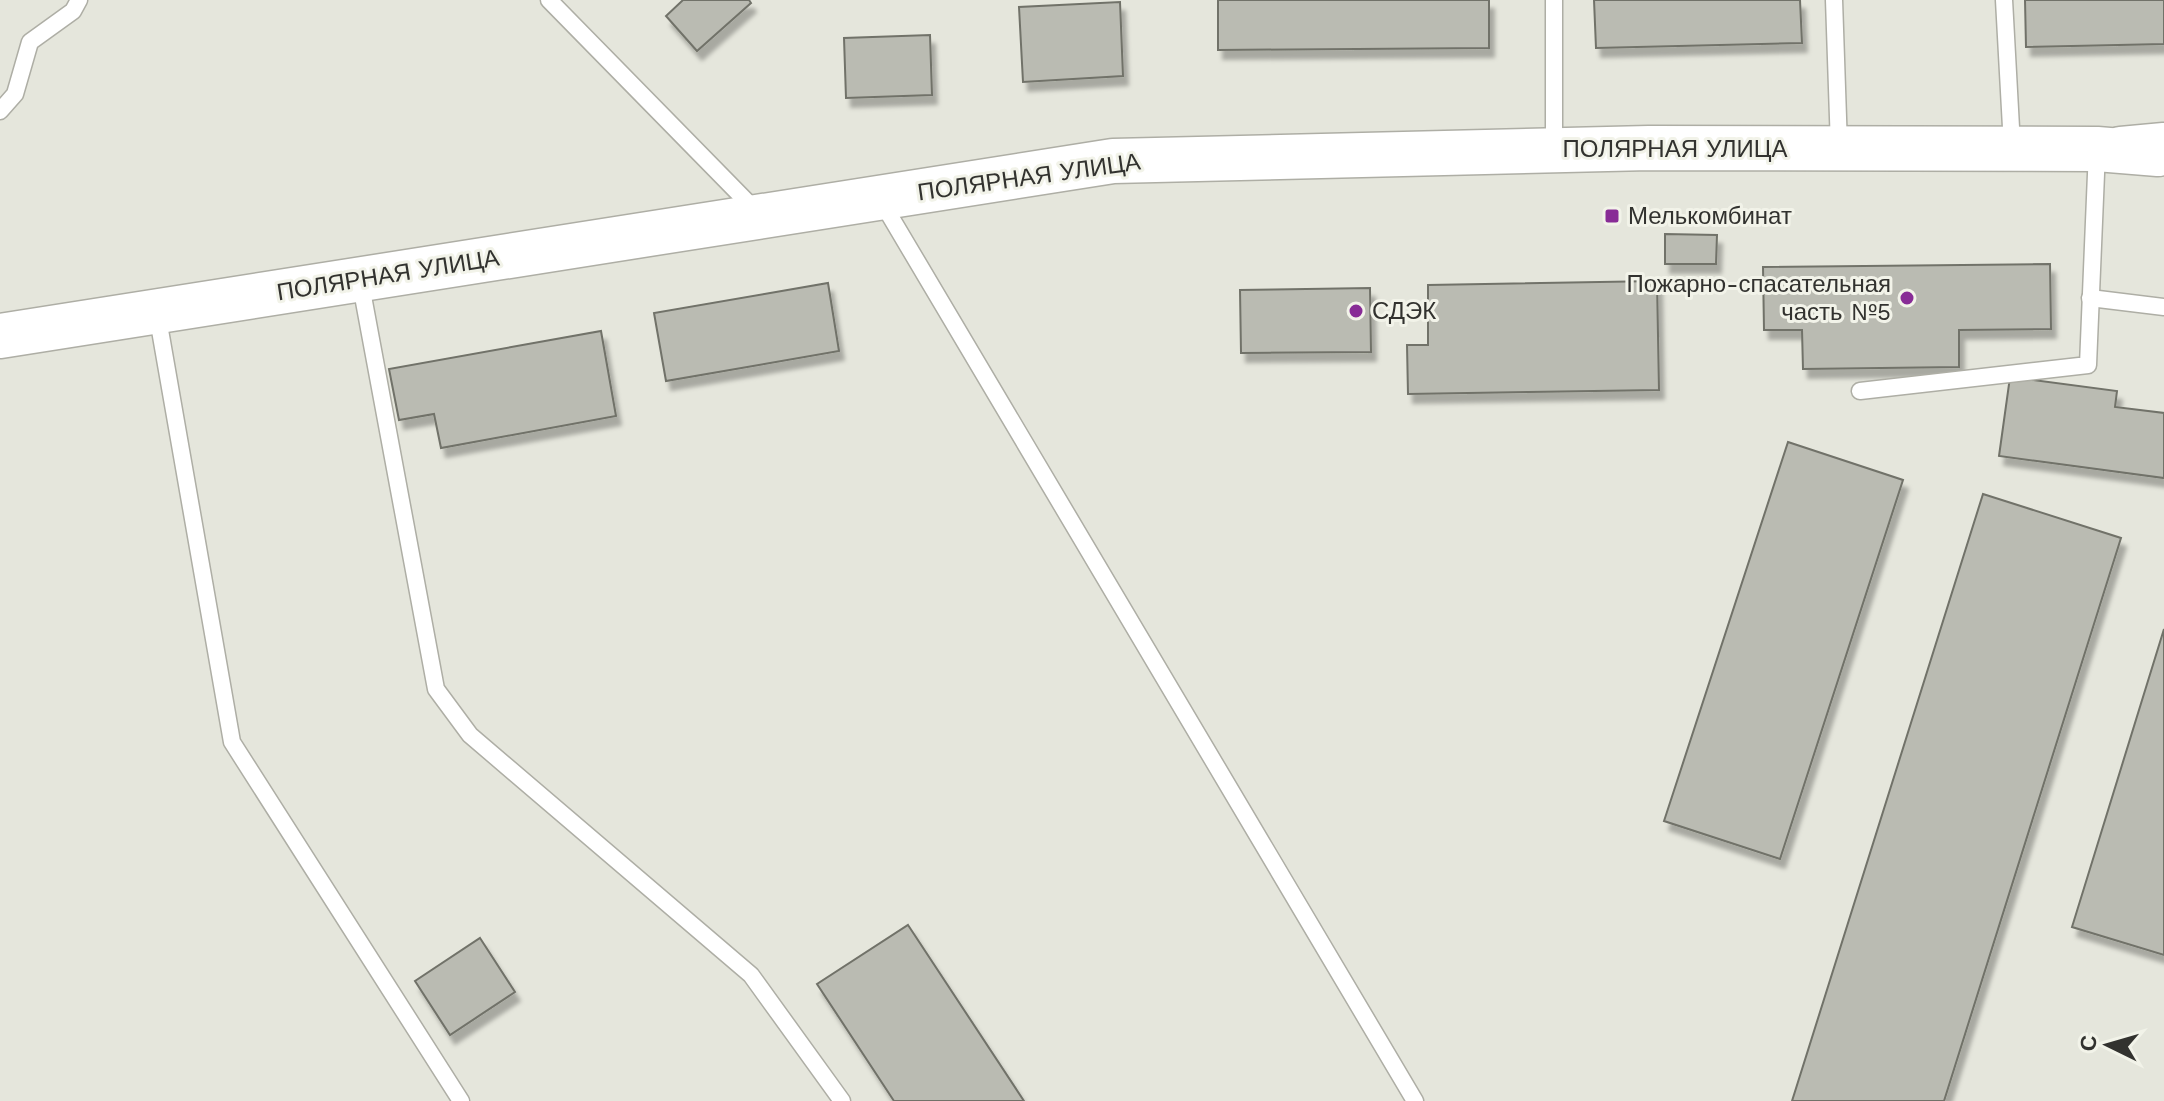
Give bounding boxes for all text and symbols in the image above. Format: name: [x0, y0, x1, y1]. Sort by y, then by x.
street label: ПОЛЯРНАЯ УЛИЦА: [1563, 135, 1787, 163]
street label: ПОЛЯРНАЯ УЛИЦА: [916, 147, 1142, 207]
place label: Мелькомбинат: [1628, 202, 1792, 230]
marker: Мелькомбинат: [1603, 207, 1621, 225]
street label: ПОЛЯРНАЯ УЛИЦА: [275, 244, 501, 306]
place label: Пожарно-спасательная часть №5: [1627, 270, 1891, 326]
marker: Пожарно-спасательная часть №5: [1898, 289, 1916, 307]
place label: СДЭК: [1372, 297, 1436, 325]
marker: СДЭК: [1347, 302, 1365, 320]
north arrow: [2068, 1005, 2148, 1085]
text: С: [2075, 1034, 2102, 1052]

